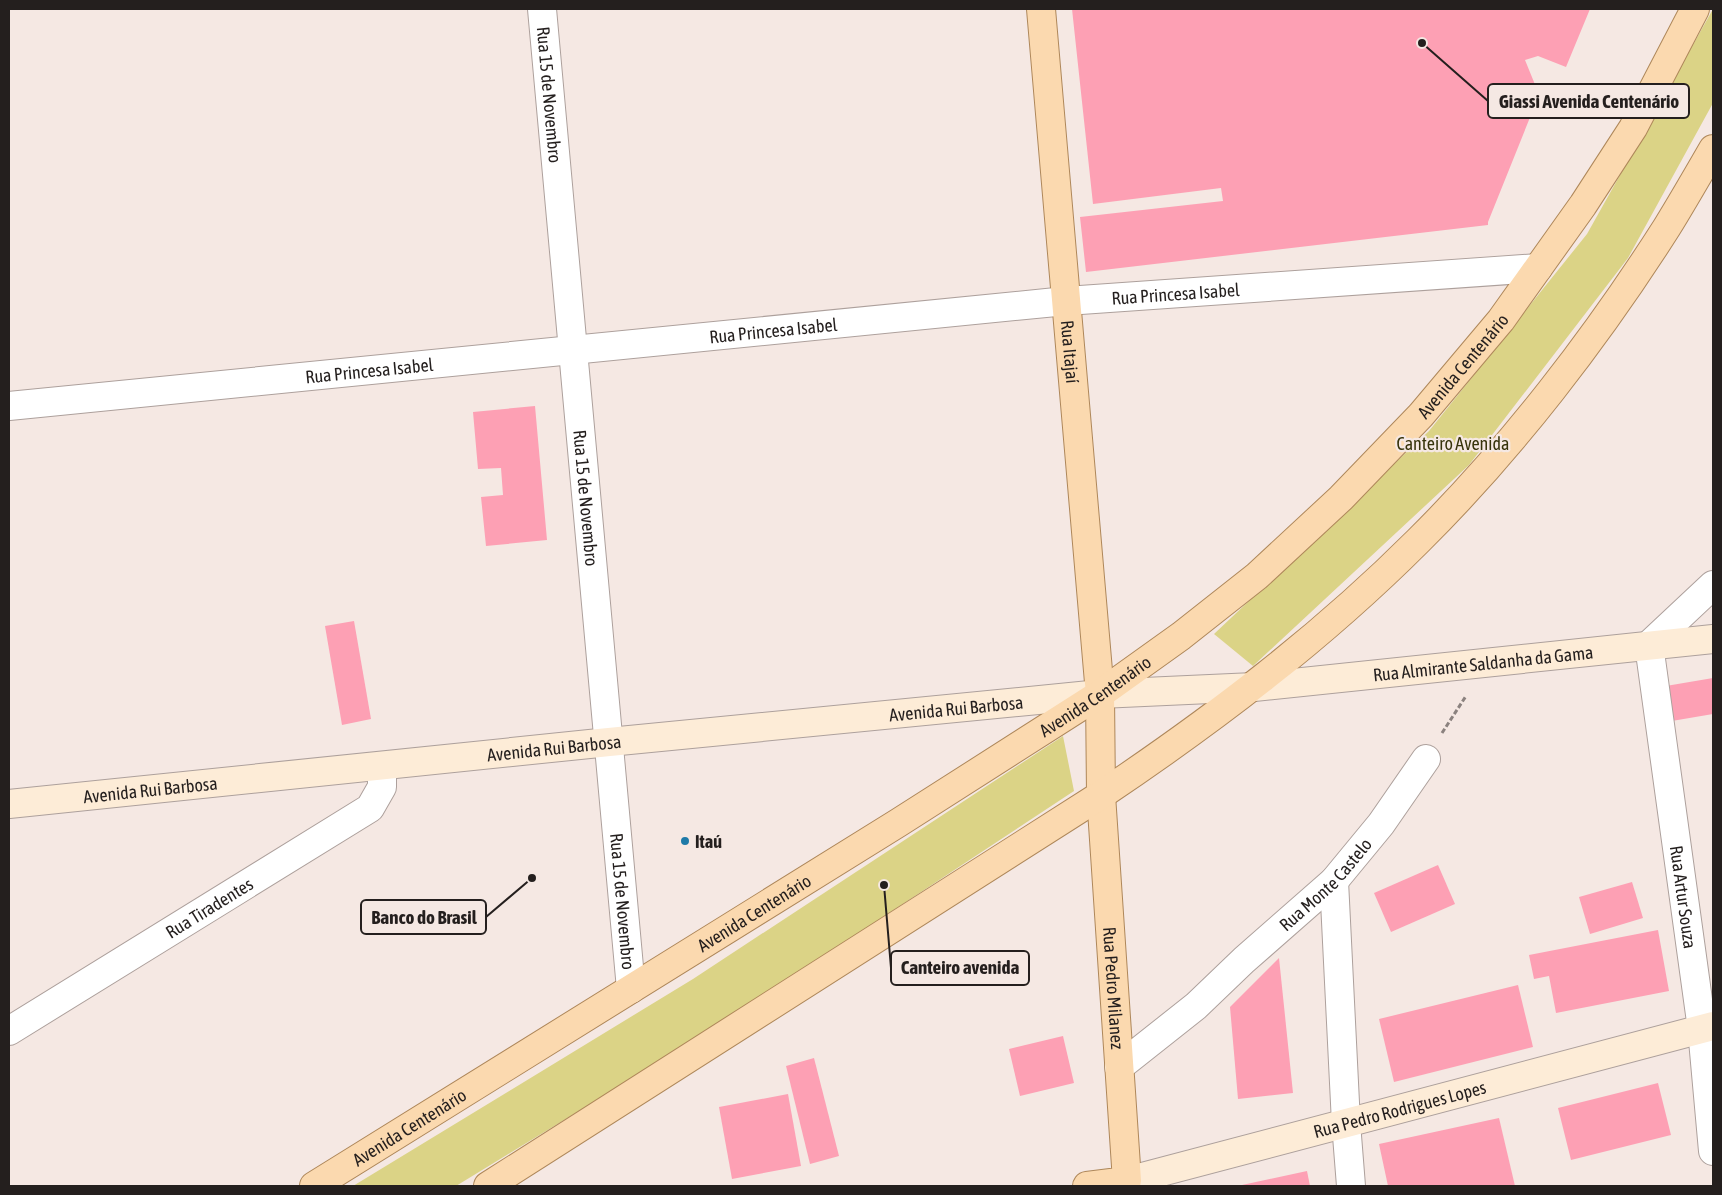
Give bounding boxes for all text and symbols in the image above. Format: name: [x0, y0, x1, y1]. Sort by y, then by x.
street label: Rua 15 de Novembro: [533, 26, 566, 164]
callout: Giassi Avenida Centenário: [1488, 84, 1689, 118]
text: Giassi Avenida Centenário: [1499, 90, 1679, 112]
street label: Rua Princesa Isabel: [1111, 278, 1241, 308]
street label: Avenida Centenário: [1413, 310, 1512, 422]
street label: Rua Princesa Isabel: [708, 313, 838, 347]
street label: Rua Itajaí: [1057, 319, 1084, 384]
street label: Rua Princesa Isabel: [304, 353, 434, 387]
street label: Rua 15 de Novembro: [570, 429, 603, 567]
park label: Canteiro Avenida: [1397, 433, 1509, 454]
street label: Rua Almirante Saldanha da Gama: [1372, 641, 1594, 685]
street label: Avenida Centenário: [1035, 651, 1155, 741]
street label: Avenida Rui Barbosa: [888, 691, 1024, 725]
street label: Avenida Rui Barbosa: [486, 730, 622, 765]
street label: Avenida Rui Barbosa: [82, 772, 218, 807]
place label: Itaú: [695, 831, 722, 852]
street label: Rua 15 de Novembro: [606, 832, 640, 970]
street label: Rua Monte Castelo: [1275, 834, 1376, 935]
marker: Itaú: [679, 835, 691, 847]
street label: Rua Artur Souza: [1666, 844, 1701, 950]
street label: Avenida Centenário: [693, 869, 815, 956]
street label: Rua Tiradentes: [161, 873, 256, 942]
callout: Banco do Brasil: [361, 900, 486, 934]
text: Banco do Brasil: [371, 906, 478, 928]
street label: Rua Pedro Milanez: [1099, 926, 1129, 1051]
callout: Canteiro avenida: [891, 951, 1029, 985]
text: Canteiro avenida: [901, 956, 1019, 978]
street label: Rua Pedro Rodrigues Lopes: [1311, 1076, 1488, 1142]
street label: Avenida Centenário: [348, 1084, 470, 1170]

